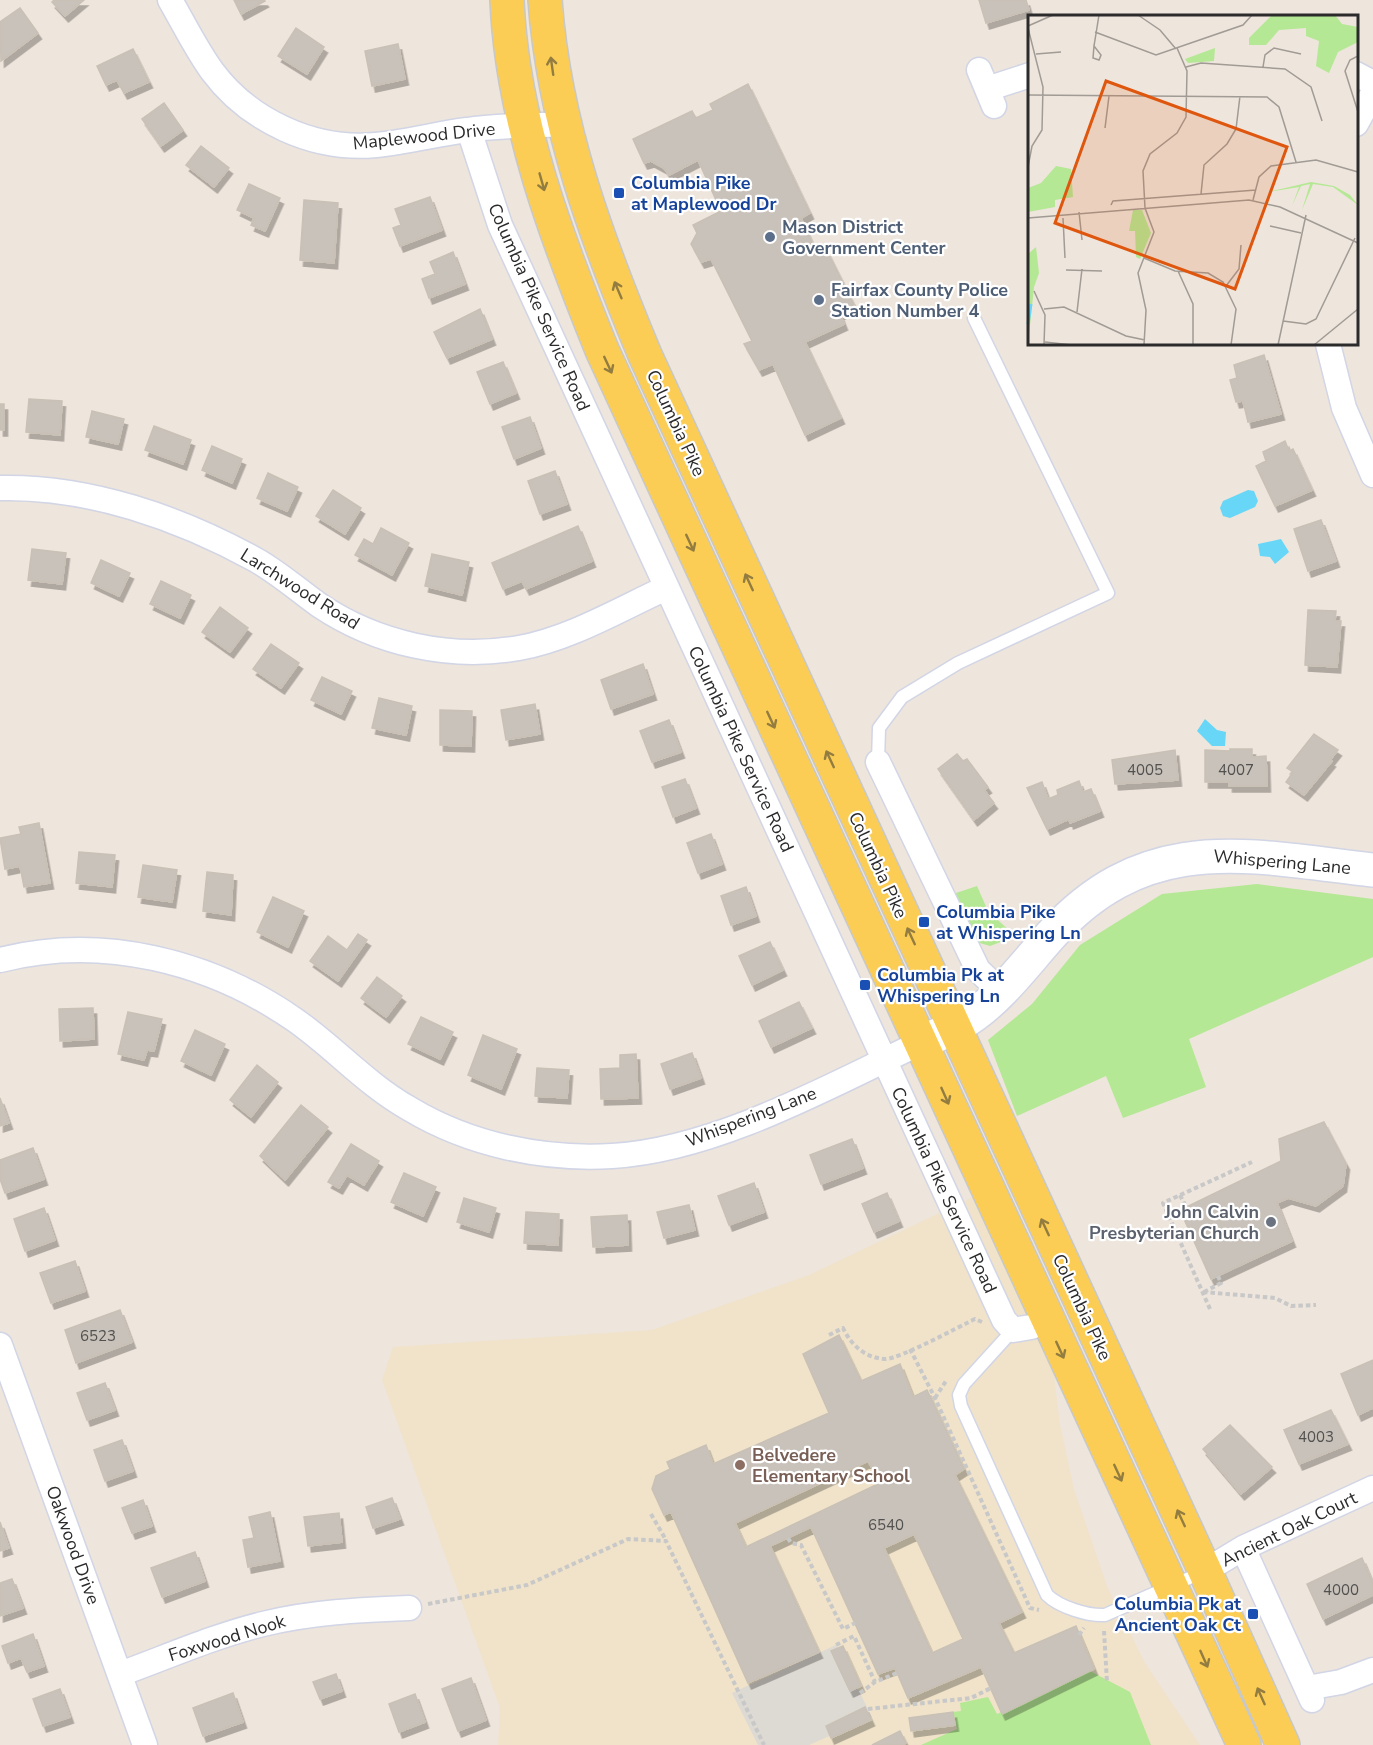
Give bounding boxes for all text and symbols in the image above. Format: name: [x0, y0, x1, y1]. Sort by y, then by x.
inset map: [1028, 15, 1358, 345]
one-way arrow: [547, 57, 558, 77]
street label: Maplewood Drive: [352, 117, 496, 155]
place label: Columbia Pike at Maplewood Dr: [631, 171, 777, 216]
one-way arrow: [537, 172, 548, 191]
marker: Columbia Pike at Maplewood Dr: [612, 186, 626, 200]
street label: Columbia Pike Service Road: [482, 199, 596, 415]
place label: Mason District Government Center: [782, 215, 945, 260]
marker: Mason District Government Center: [763, 230, 777, 244]
place label: Fairfax County Police Station Number 4: [831, 278, 1008, 323]
one-way arrow: [612, 282, 623, 300]
marker: Fairfax County Police Station Number 4: [812, 293, 826, 307]
one-way arrow: [603, 356, 615, 374]
street label: Columbia Pike: [641, 366, 711, 480]
one-way arrow: [685, 533, 696, 551]
street label: Larchwood Road: [236, 543, 364, 635]
one-way arrow: [742, 573, 754, 591]
street label: Columbia Pike Service Road: [683, 642, 799, 856]
one-way arrow: [766, 710, 778, 728]
one-way arrow: [823, 750, 834, 768]
house number: 4005: [1127, 760, 1163, 780]
house number: 4007: [1218, 760, 1254, 780]
street label: Columbia Pike: [843, 808, 913, 922]
street label: Whispering Lane: [1212, 844, 1352, 880]
place label: Columbia Pike at Whispering Ln: [936, 900, 1081, 945]
marker: Columbia Pike at Whispering Ln: [917, 915, 931, 929]
one-way arrow: [904, 928, 916, 946]
place label: Columbia Pk at Whispering Ln: [877, 963, 1004, 1008]
marker: Columbia Pk at Whispering Ln: [858, 978, 872, 992]
street label: Whispering Lane: [682, 1081, 820, 1153]
street label: Columbia Pike Service Road: [886, 1083, 1002, 1297]
one-way arrow: [940, 1087, 951, 1105]
place label: John Calvin Presbyterian Church: [1089, 1200, 1259, 1245]
marker: John Calvin Presbyterian Church: [1264, 1215, 1278, 1229]
one-way arrow: [1039, 1218, 1051, 1236]
street label: Columbia Pike: [1047, 1250, 1117, 1364]
house number: 6523: [80, 1326, 116, 1346]
one-way arrow: [1055, 1340, 1067, 1358]
house number: 4003: [1298, 1427, 1334, 1447]
place label: Belvedere Elementary School: [752, 1443, 910, 1488]
marker: Belvedere Elementary School: [733, 1458, 747, 1472]
one-way arrow: [1112, 1463, 1124, 1481]
street label: Oakwood Drive: [40, 1482, 106, 1608]
street label: Ancient Oak Court: [1217, 1485, 1362, 1572]
one-way arrow: [1174, 1509, 1186, 1527]
house number: 6540: [868, 1515, 904, 1535]
house number: 4000: [1323, 1580, 1359, 1600]
place label: Columbia Pk at Ancient Oak Ct: [1114, 1592, 1241, 1637]
marker: Columbia Pk at Ancient Oak Ct: [1246, 1607, 1260, 1621]
street label: Foxwood Nook: [166, 1609, 289, 1667]
one-way arrow: [1198, 1649, 1210, 1667]
one-way arrow: [1255, 1688, 1266, 1706]

